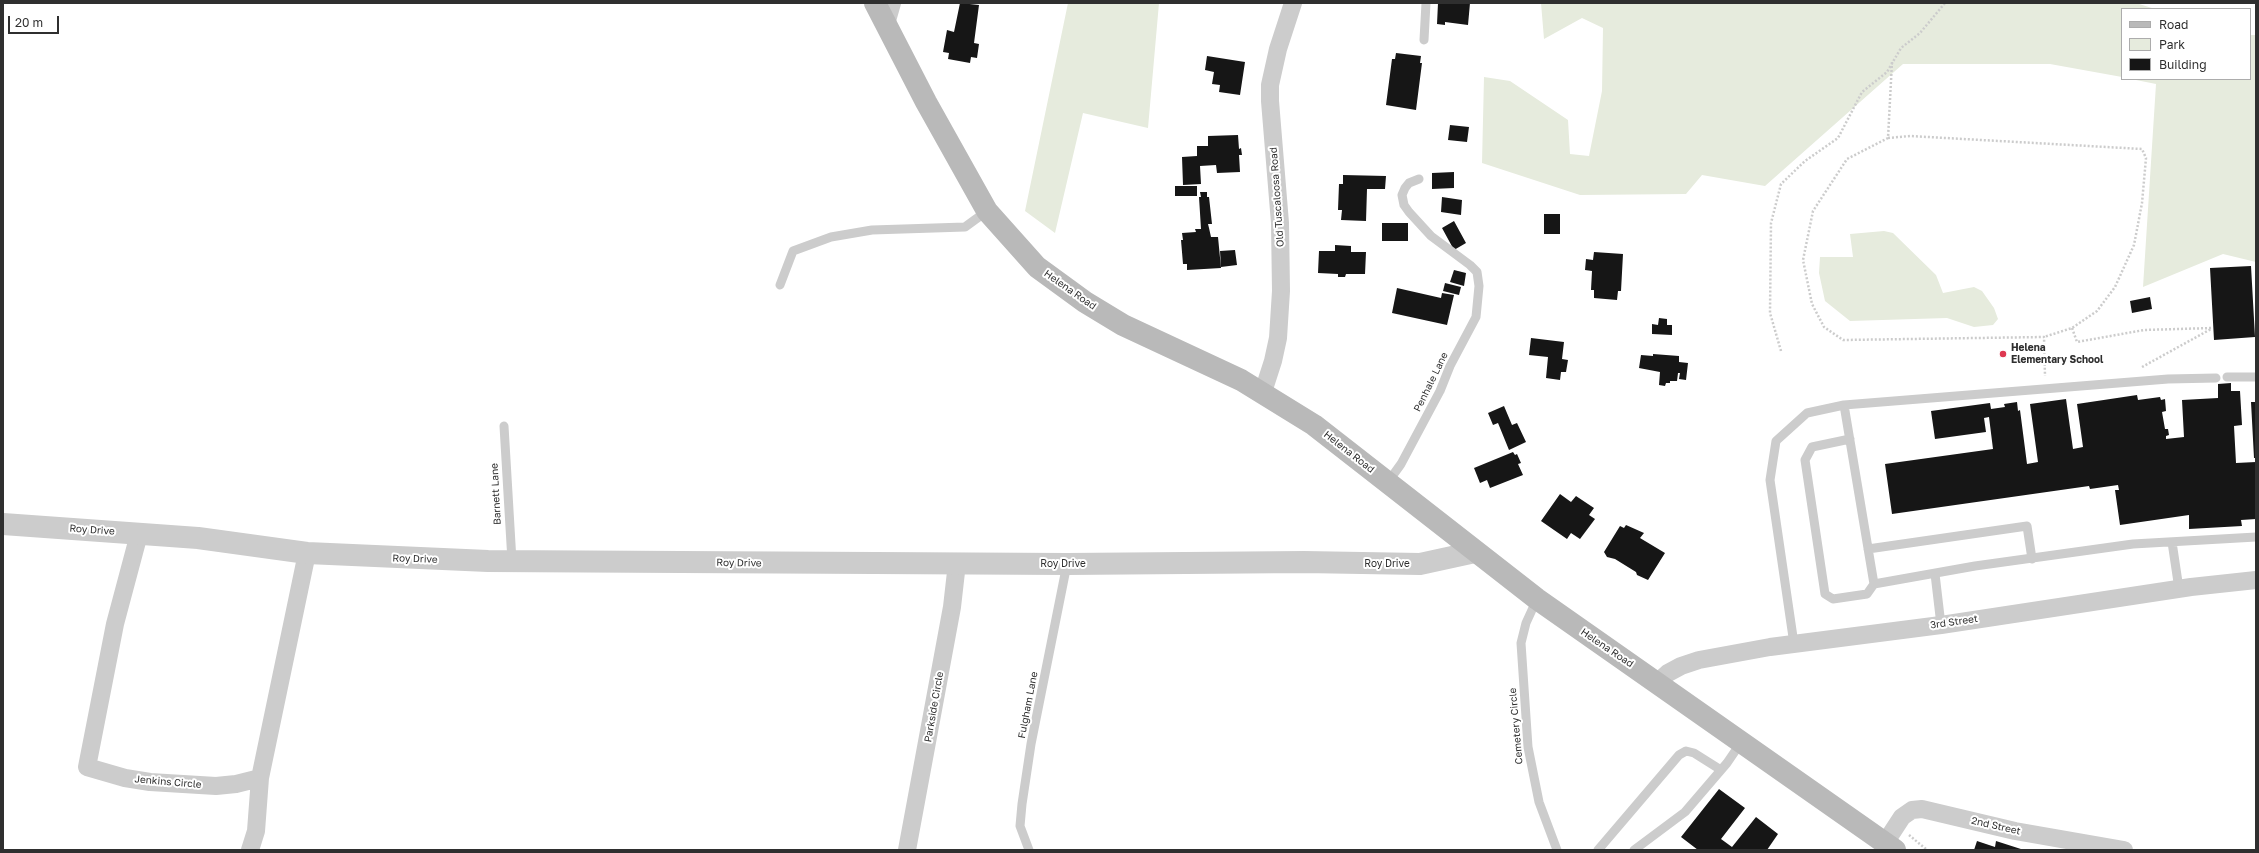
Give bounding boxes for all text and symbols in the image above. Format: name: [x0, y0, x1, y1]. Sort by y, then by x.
scale bar: [10, 8, 61, 34]
legend: [2121, 8, 2251, 80]
text: 20 m: [15, 15, 43, 30]
text: Road: [2159, 17, 2188, 32]
text: Park: [2159, 37, 2185, 52]
text: Building: [2159, 57, 2207, 72]
street label: Old Tuscaloosa Road: [1268, 147, 1286, 247]
street label: Helena Road: [1042, 268, 1098, 312]
place label: Helena Elementary School: [2011, 342, 2103, 366]
marker: Helena Elementary School: [1998, 349, 2008, 359]
street label: Penhale Lane: [1411, 350, 1451, 414]
street label: Helena Road: [1321, 428, 1377, 476]
street label: Barnett Lane: [488, 463, 504, 525]
street label: Roy Drive: [69, 522, 115, 538]
street label: Roy Drive: [392, 552, 438, 566]
street label: Roy Drive: [716, 557, 762, 569]
street label: Roy Drive: [1040, 558, 1086, 570]
street label: Roy Drive: [1364, 558, 1410, 570]
street label: 3rd Street: [1929, 613, 1979, 631]
street label: Helena Road: [1578, 626, 1636, 670]
street label: Parkside Circle: [922, 671, 946, 743]
street label: Fulgham Lane: [1016, 671, 1040, 739]
street label: Cemetery Circle: [1507, 687, 1525, 765]
street label: Jenkins Circle: [134, 773, 202, 791]
street label: 2nd Street: [1970, 815, 2022, 837]

